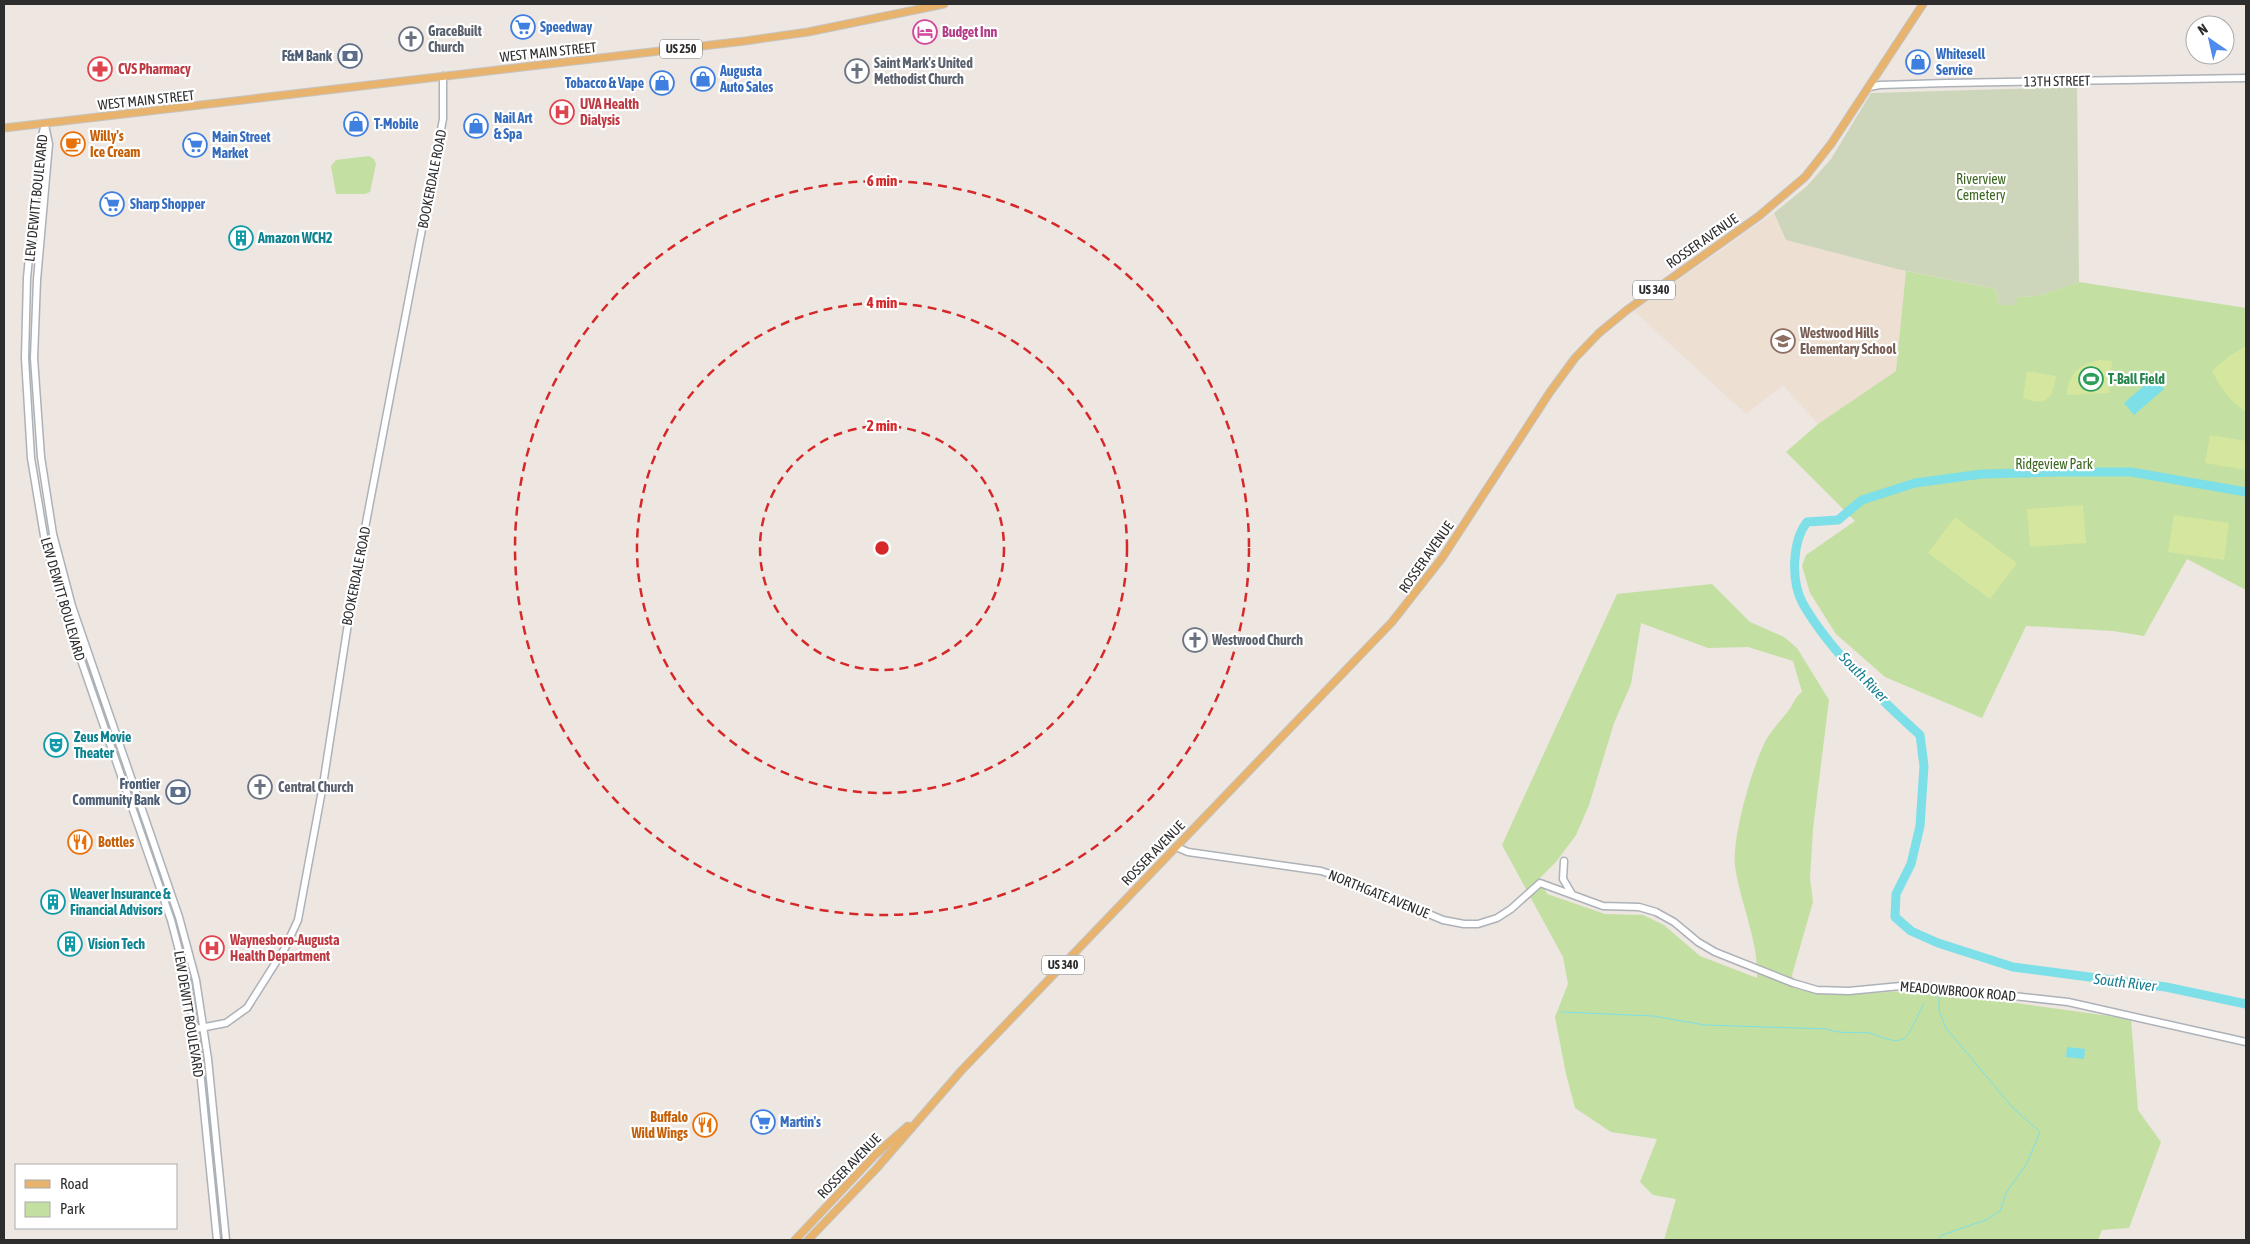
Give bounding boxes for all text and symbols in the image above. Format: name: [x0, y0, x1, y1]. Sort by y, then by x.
supermarket icon: Speedway: [510, 14, 536, 40]
north arrow: [2185, 15, 2235, 65]
place label: Speedway: [540, 19, 592, 35]
hotel icon: Budget Inn: [912, 19, 938, 45]
text: N: [2195, 20, 2211, 38]
place label: GraceBuilt Church: [428, 23, 482, 55]
place label: Budget Inn: [942, 24, 997, 40]
church icon: GraceBuilt Church: [398, 26, 424, 52]
street label: WEST MAIN STREET: [499, 39, 597, 65]
road number: US 250: [660, 40, 702, 59]
bank icon: F&M Bank: [337, 43, 363, 69]
place label: Whitesell Service: [1935, 46, 1985, 78]
place label: F&M Bank: [282, 48, 333, 64]
shop icon: Whitesell Service: [1905, 49, 1931, 75]
place label: Saint Mark's United Methodist Church: [874, 55, 973, 87]
pharmacy icon: CVS Pharmacy: [87, 56, 113, 82]
church icon: Saint Mark's United Methodist Church: [844, 58, 870, 84]
place label: CVS Pharmacy: [118, 61, 191, 77]
place label: Augusta Auto Sales: [719, 63, 773, 95]
shop icon: Augusta Auto Sales: [690, 66, 716, 92]
shop icon: Tobacco & Vape: [649, 70, 675, 96]
street label: 13TH STREET: [2024, 72, 2090, 90]
place label: Tobacco & Vape: [565, 75, 644, 91]
street label: WEST MAIN STREET: [97, 87, 195, 113]
place label: UVA Health Dialysis: [580, 96, 639, 128]
hospital icon: UVA Health Dialysis: [549, 99, 575, 125]
place label: Nail Art & Spa: [494, 110, 533, 142]
shop icon: T-Mobile: [343, 111, 369, 137]
shop icon: Nail Art & Spa: [463, 113, 489, 139]
place label: T-Mobile: [374, 116, 419, 132]
place label: Willy's Ice Cream: [89, 128, 140, 160]
street label: BOOKERDALE ROAD: [415, 128, 449, 230]
place label: Main Street Market: [212, 129, 271, 161]
cafe icon: Willy's Ice Cream: [60, 131, 86, 157]
supermarket icon: Main Street Market: [182, 132, 208, 158]
street label: LEW DEWITT BOULEVARD: [21, 133, 51, 262]
park label: Riverview Cemetery: [1956, 171, 2007, 203]
text: 6 min: [867, 172, 897, 189]
supermarket icon: Sharp Shopper: [99, 191, 125, 217]
place label: Sharp Shopper: [130, 196, 206, 212]
street label: ROSSER AVENUE: [1663, 210, 1741, 272]
building icon: Amazon WCH2: [228, 225, 254, 251]
place label: Amazon WCH2: [257, 230, 333, 246]
road number: US 340: [1633, 280, 1675, 300]
text: 4 min: [866, 294, 897, 311]
place label: Westwood Hills Elementary School: [1799, 325, 1896, 357]
school or university icon: Westwood Hills Elementary School: [1770, 328, 1796, 354]
sports icon: T-Ball Field: [2078, 366, 2104, 392]
place label: T-Ball Field: [2108, 371, 2165, 387]
text: 2 min: [867, 417, 897, 434]
park label: Ridgeview Park: [2015, 456, 2093, 472]
street label: ROSSER AVENUE: [1395, 518, 1457, 596]
street label: BOOKERDALE ROAD: [339, 525, 373, 627]
street label: LEW DEWITT BOULEVARD: [38, 535, 88, 663]
centre of rings: [873, 539, 891, 557]
church icon: Westwood Church: [1182, 627, 1208, 653]
place label: Westwood Church: [1211, 632, 1303, 648]
water label: South River: [1835, 648, 1892, 706]
place label: Zeus Movie Theater: [74, 729, 131, 761]
theatre icon: Zeus Movie Theater: [43, 732, 69, 758]
church icon: Central Church: [247, 774, 273, 800]
place label: Frontier Community Bank: [72, 776, 161, 808]
bank icon: Frontier Community Bank: [165, 779, 191, 805]
place label: Central Church: [278, 779, 354, 795]
street label: ROSSER AVENUE: [1118, 817, 1188, 889]
restaurant icon: Bottles: [67, 829, 93, 855]
place label: Bottles: [98, 834, 134, 850]
street label: NORTHGATE AVENUE: [1326, 866, 1432, 922]
place label: Weaver Insurance & Financial Advisors: [69, 886, 171, 918]
building icon: Weaver Insurance & Financial Advisors: [40, 889, 66, 915]
building icon: Vision Tech: [57, 931, 83, 957]
place label: Waynesboro-Augusta Health Department: [229, 932, 340, 964]
hospital icon: Waynesboro-Augusta Health Department: [199, 935, 225, 961]
place label: Vision Tech: [87, 936, 145, 952]
street label: LEW DEWITT BOULEVARD: [171, 950, 207, 1079]
road number: US 340: [1042, 956, 1084, 974]
water label: South River: [2092, 970, 2158, 994]
street label: MEADOWBROOK ROAD: [1899, 978, 2017, 1004]
place label: Buffalo Wild Wings: [630, 1109, 688, 1141]
supermarket icon: Martin's: [750, 1109, 776, 1135]
restaurant icon: Buffalo Wild Wings: [692, 1112, 718, 1138]
place label: Martin's: [780, 1114, 821, 1130]
street label: ROSSER AVENUE: [814, 1130, 884, 1202]
legend: [15, 1164, 178, 1229]
text: Road: [60, 1175, 89, 1192]
text: Park: [60, 1200, 85, 1217]

